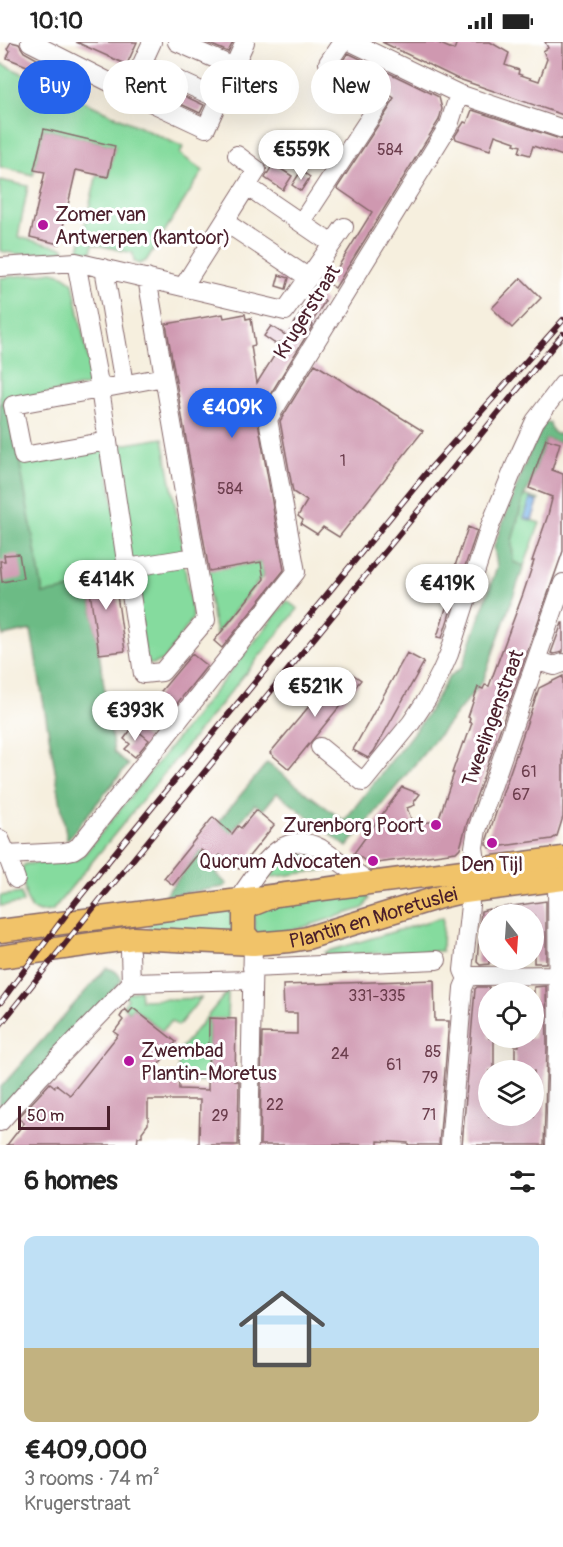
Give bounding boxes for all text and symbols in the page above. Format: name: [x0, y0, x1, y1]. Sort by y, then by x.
text: 10:10: [30, 7, 83, 35]
chip: Buy: [18, 60, 91, 114]
chip: Rent: [103, 60, 188, 114]
chip: Filters: [200, 60, 299, 114]
chip: New: [311, 60, 391, 114]
pin: €559K: [259, 130, 343, 181]
text: €559K: [272, 137, 330, 162]
house number: 584: [377, 140, 403, 160]
place label: Zomer van Antwerpen (kantoor): [55, 202, 230, 250]
marker: Zomer van Antwerpen (kantoor): [36, 218, 50, 232]
street label: Krugerstraat: [268, 259, 346, 364]
pin: €409K: [190, 388, 274, 439]
text: €409K: [202, 395, 262, 420]
house number: 1: [340, 451, 346, 471]
house number: 584: [217, 479, 243, 499]
pin: €414K: [64, 560, 148, 611]
pin: €419K: [405, 564, 489, 615]
text: €414K: [78, 567, 134, 592]
text: €419K: [420, 571, 474, 596]
street label: Tweelingenstraat: [457, 645, 530, 790]
pin: €521K: [273, 667, 357, 718]
text: €521K: [287, 674, 343, 699]
pin: €393K: [93, 691, 177, 742]
text: €393K: [106, 698, 164, 723]
house number: 61: [521, 762, 537, 782]
house number: 67: [512, 785, 530, 805]
place label: Zurenborg Poort: [283, 813, 425, 838]
marker: Zurenborg Poort: [429, 818, 443, 832]
marker: Den Tijl: [485, 836, 499, 850]
place label: Quorum Advocaten: [199, 849, 361, 874]
place label: Den Tijl: [461, 852, 523, 877]
marker: Quorum Advocaten: [366, 854, 380, 868]
street label: Plantin en Moretuslei: [287, 881, 460, 953]
north arrow: [478, 904, 544, 970]
map controls: [478, 904, 544, 1126]
button: locate: [478, 982, 544, 1048]
house number: 331-335: [348, 986, 406, 1006]
place label: Zwembad Plantin-Moretus: [141, 1038, 277, 1086]
house number: 85: [425, 1042, 441, 1062]
house number: 24: [331, 1044, 349, 1064]
marker: Zwembad Plantin-Moretus: [122, 1054, 136, 1068]
house number: 61: [386, 1055, 402, 1075]
button: layers: [478, 1060, 544, 1126]
house number: 79: [422, 1068, 438, 1088]
house number: 22: [266, 1095, 284, 1115]
scale bar: [18, 1103, 110, 1130]
house number: 71: [422, 1105, 436, 1125]
text: 50 m: [27, 1106, 64, 1126]
house number: 29: [211, 1106, 229, 1126]
text: 6 homes: [24, 1165, 118, 1197]
icon: filters: [506, 1165, 539, 1198]
icon: home: [228, 1275, 336, 1383]
text: €409,000: [24, 1434, 147, 1466]
text: 3 rooms · 74 m²: [24, 1466, 160, 1491]
text: Krugerstraat: [24, 1491, 131, 1516]

